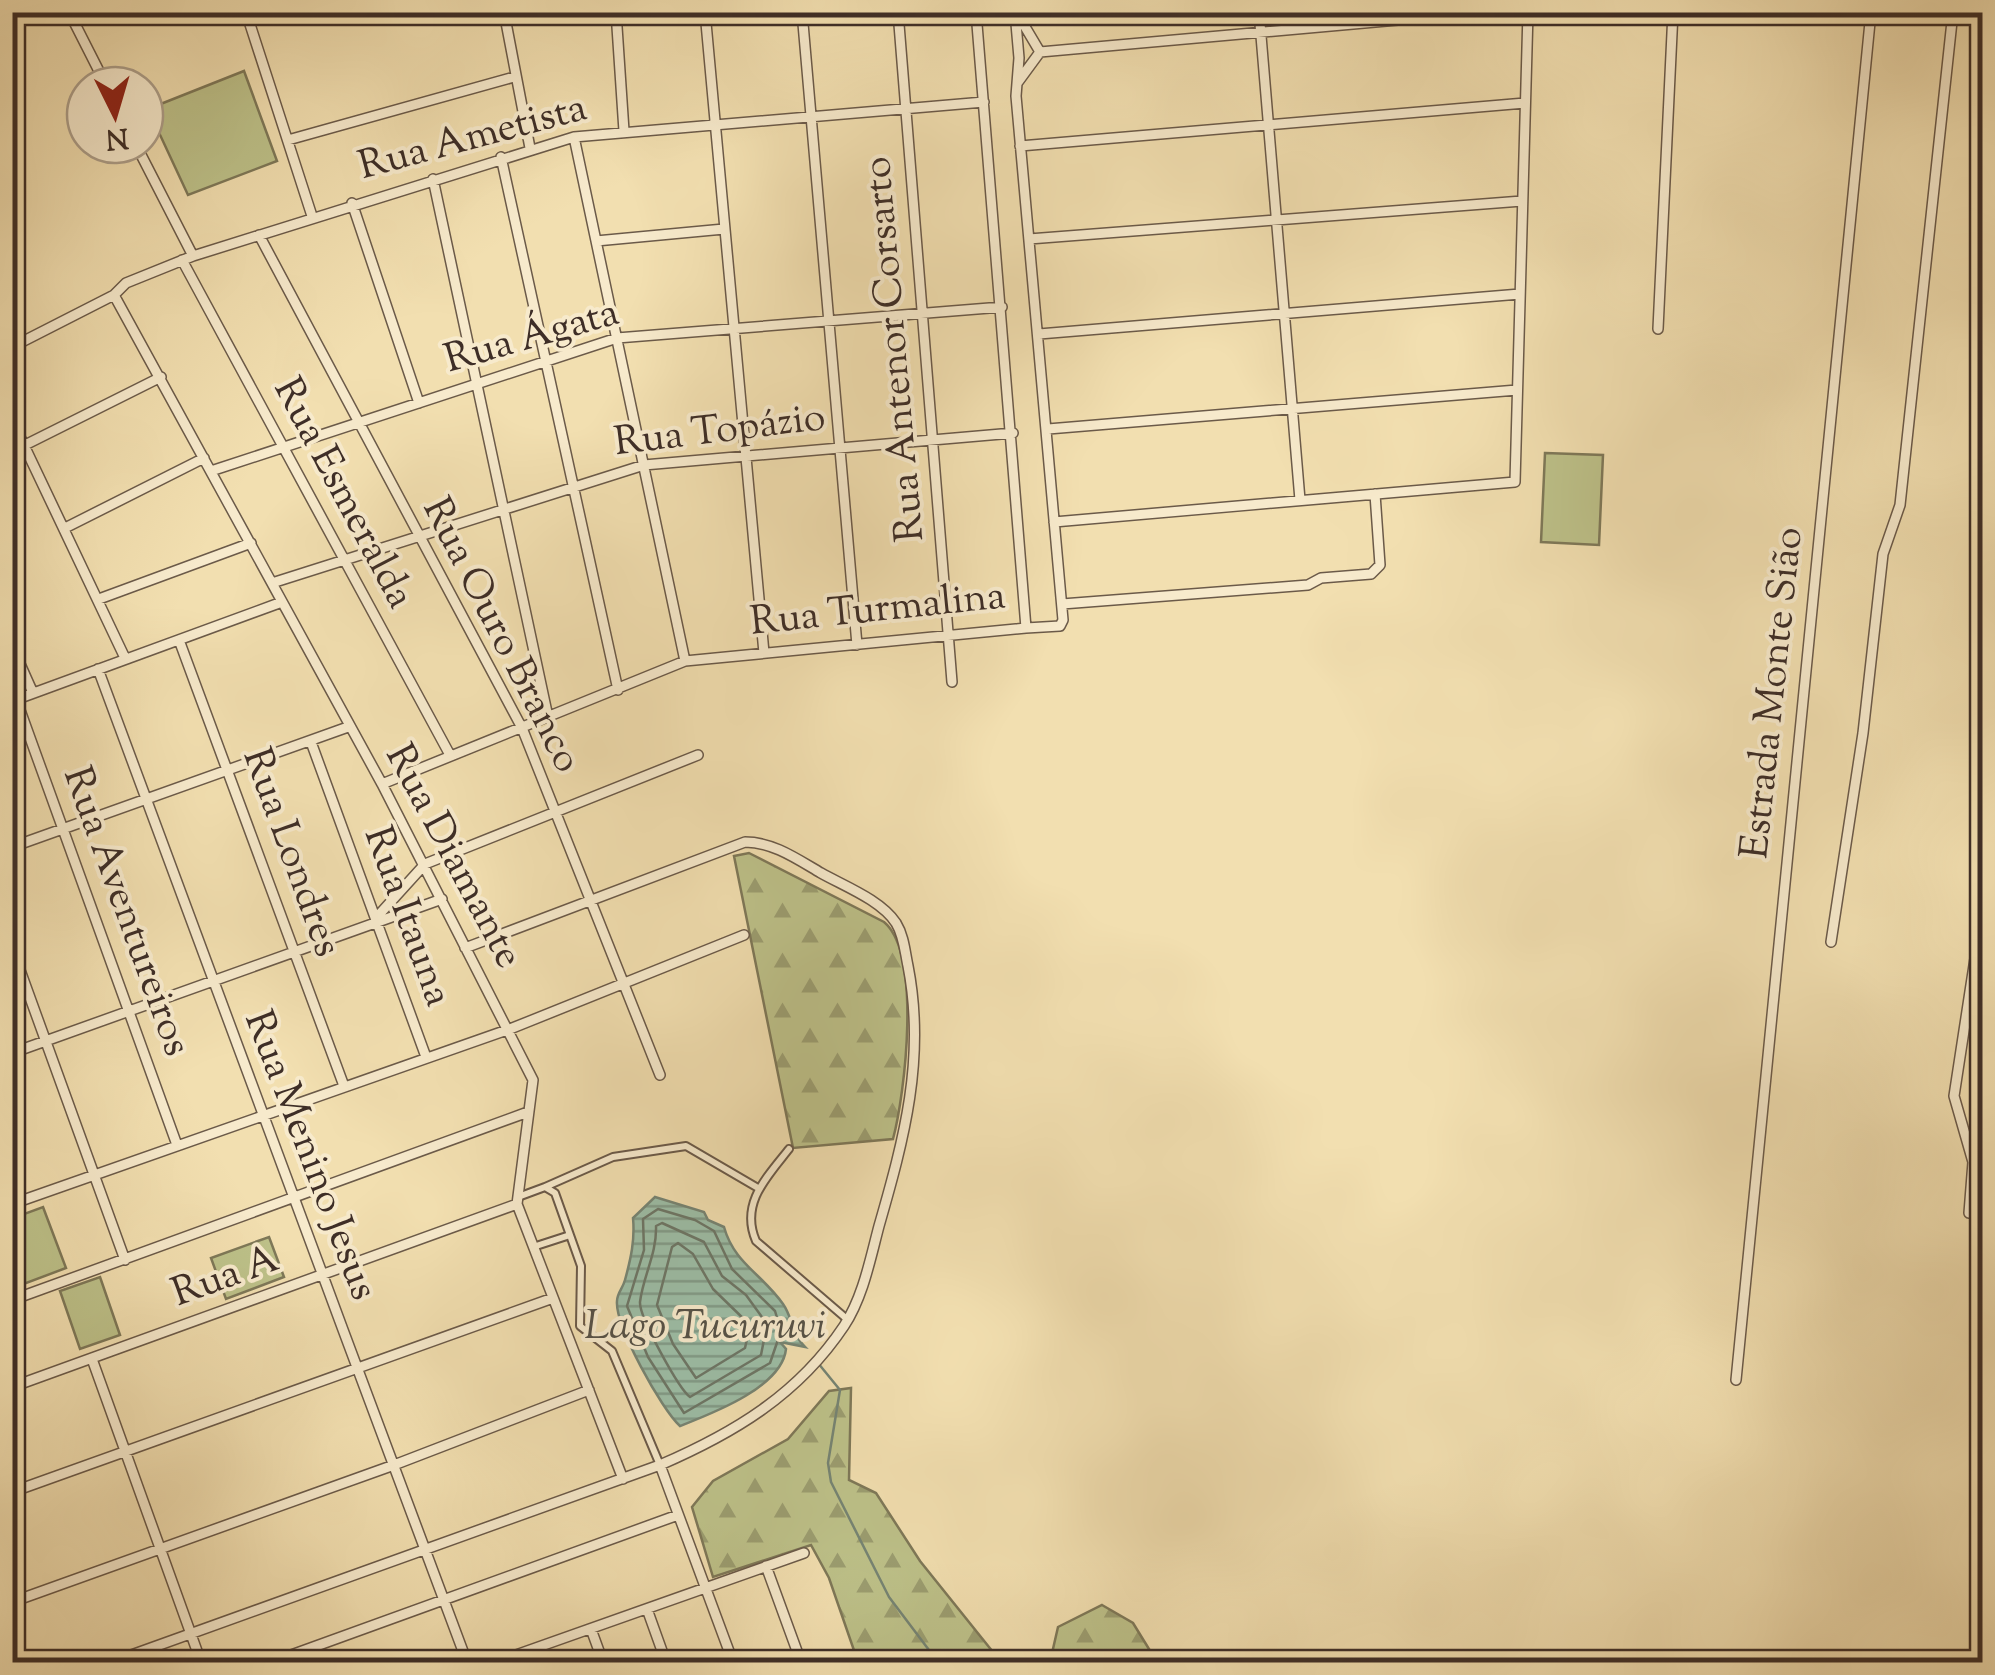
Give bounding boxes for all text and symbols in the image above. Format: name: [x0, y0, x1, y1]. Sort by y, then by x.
north arrow: [65, 65, 165, 165]
street label: Rua Ametista: [353, 81, 593, 197]
text: N: [104, 116, 130, 158]
street label: Rua Antenor Corsarto: [851, 154, 941, 544]
street label: Rua Ágata: [438, 286, 626, 390]
street label: Rua Esmeralda: [257, 368, 427, 620]
street label: Rua Topázio: [611, 391, 829, 473]
street label: Rua Ouro Branco: [406, 489, 594, 783]
street label: Estrada Monte Sião: [1728, 524, 1820, 862]
street label: Rua Turmalina: [748, 569, 1008, 653]
street label: Rua Diamante: [369, 735, 535, 979]
street label: Rua Londres: [226, 741, 354, 965]
street label: Rua Aventureiros: [46, 760, 204, 1064]
street label: Rua Itauna: [347, 819, 465, 1015]
street label: Rua Menino Jesus: [228, 1003, 390, 1309]
street label: Rua A: [165, 1232, 287, 1324]
water label: Lago Tucuruvi: [584, 1298, 826, 1358]

